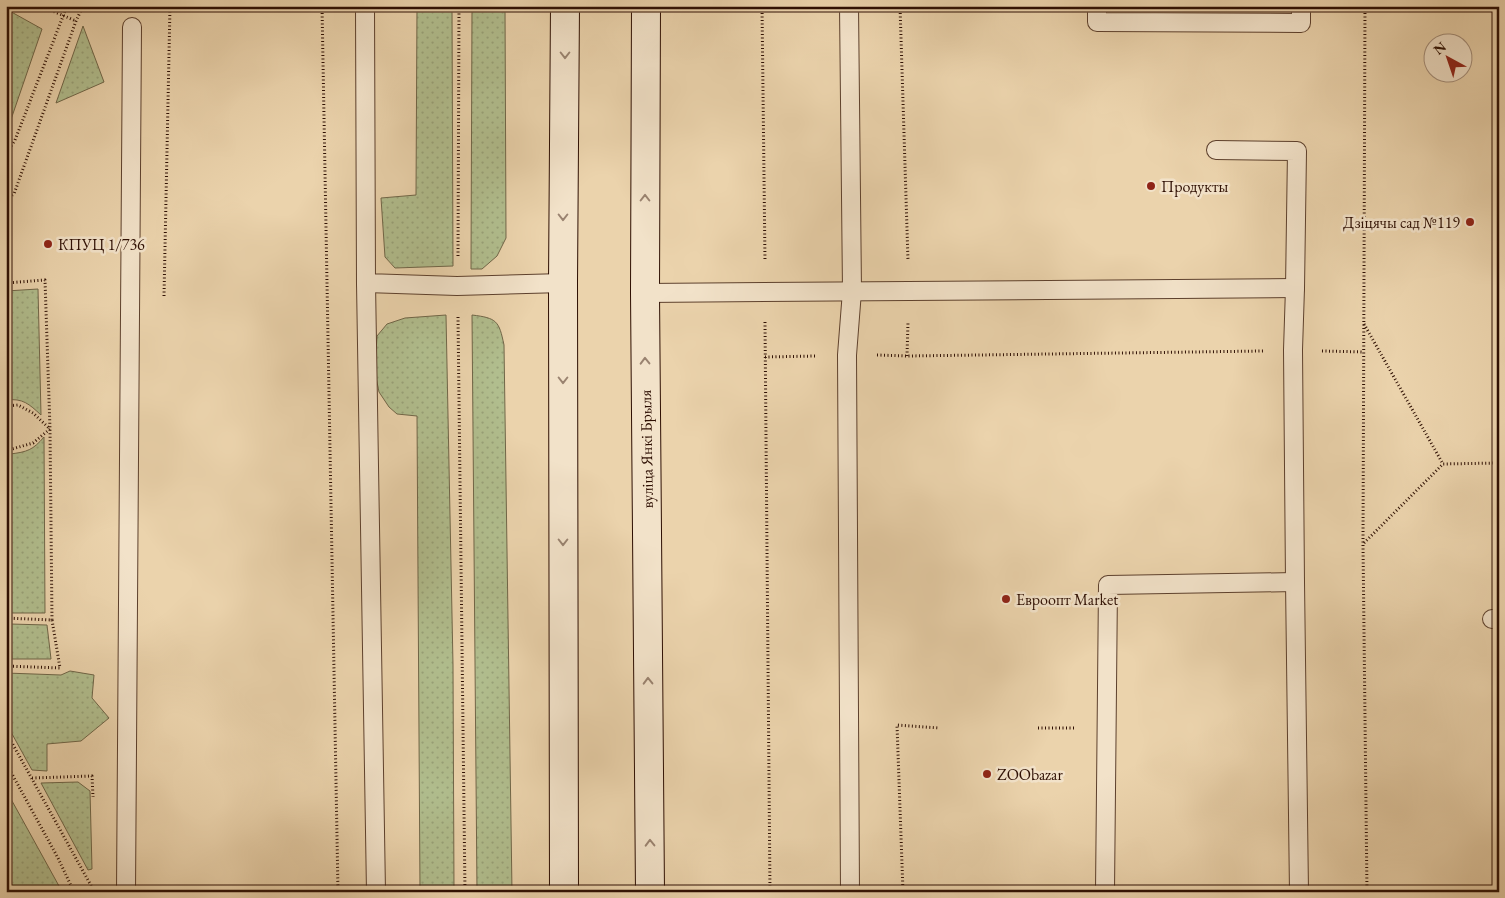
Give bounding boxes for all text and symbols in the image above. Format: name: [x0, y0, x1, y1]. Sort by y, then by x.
north arrow: [1422, 32, 1472, 82]
text: N: [1430, 37, 1450, 59]
one-way arrow: [560, 52, 570, 59]
place label: Продукты: [1161, 176, 1229, 197]
marker: Продукты: [1145, 180, 1157, 192]
one-way arrow: [640, 194, 650, 202]
place label: Дзіцячы сад №119: [1343, 212, 1460, 233]
one-way arrow: [558, 214, 568, 222]
marker: Дзіцячы сад №119: [1464, 216, 1476, 228]
place label: КПУЦ 1/736: [58, 234, 145, 255]
marker: КПУЦ 1/736: [42, 238, 54, 250]
one-way arrow: [640, 356, 650, 364]
one-way arrow: [558, 376, 568, 384]
street label: вуліца Янкі Брыля: [635, 389, 658, 509]
one-way arrow: [558, 539, 568, 547]
place label: Евроопт Market: [1016, 589, 1118, 610]
marker: Евроопт Market: [1000, 593, 1012, 605]
one-way arrow: [643, 676, 653, 684]
place label: ZOObazar: [997, 764, 1063, 785]
marker: ZOObazar: [981, 768, 993, 780]
one-way arrow: [645, 839, 655, 846]

